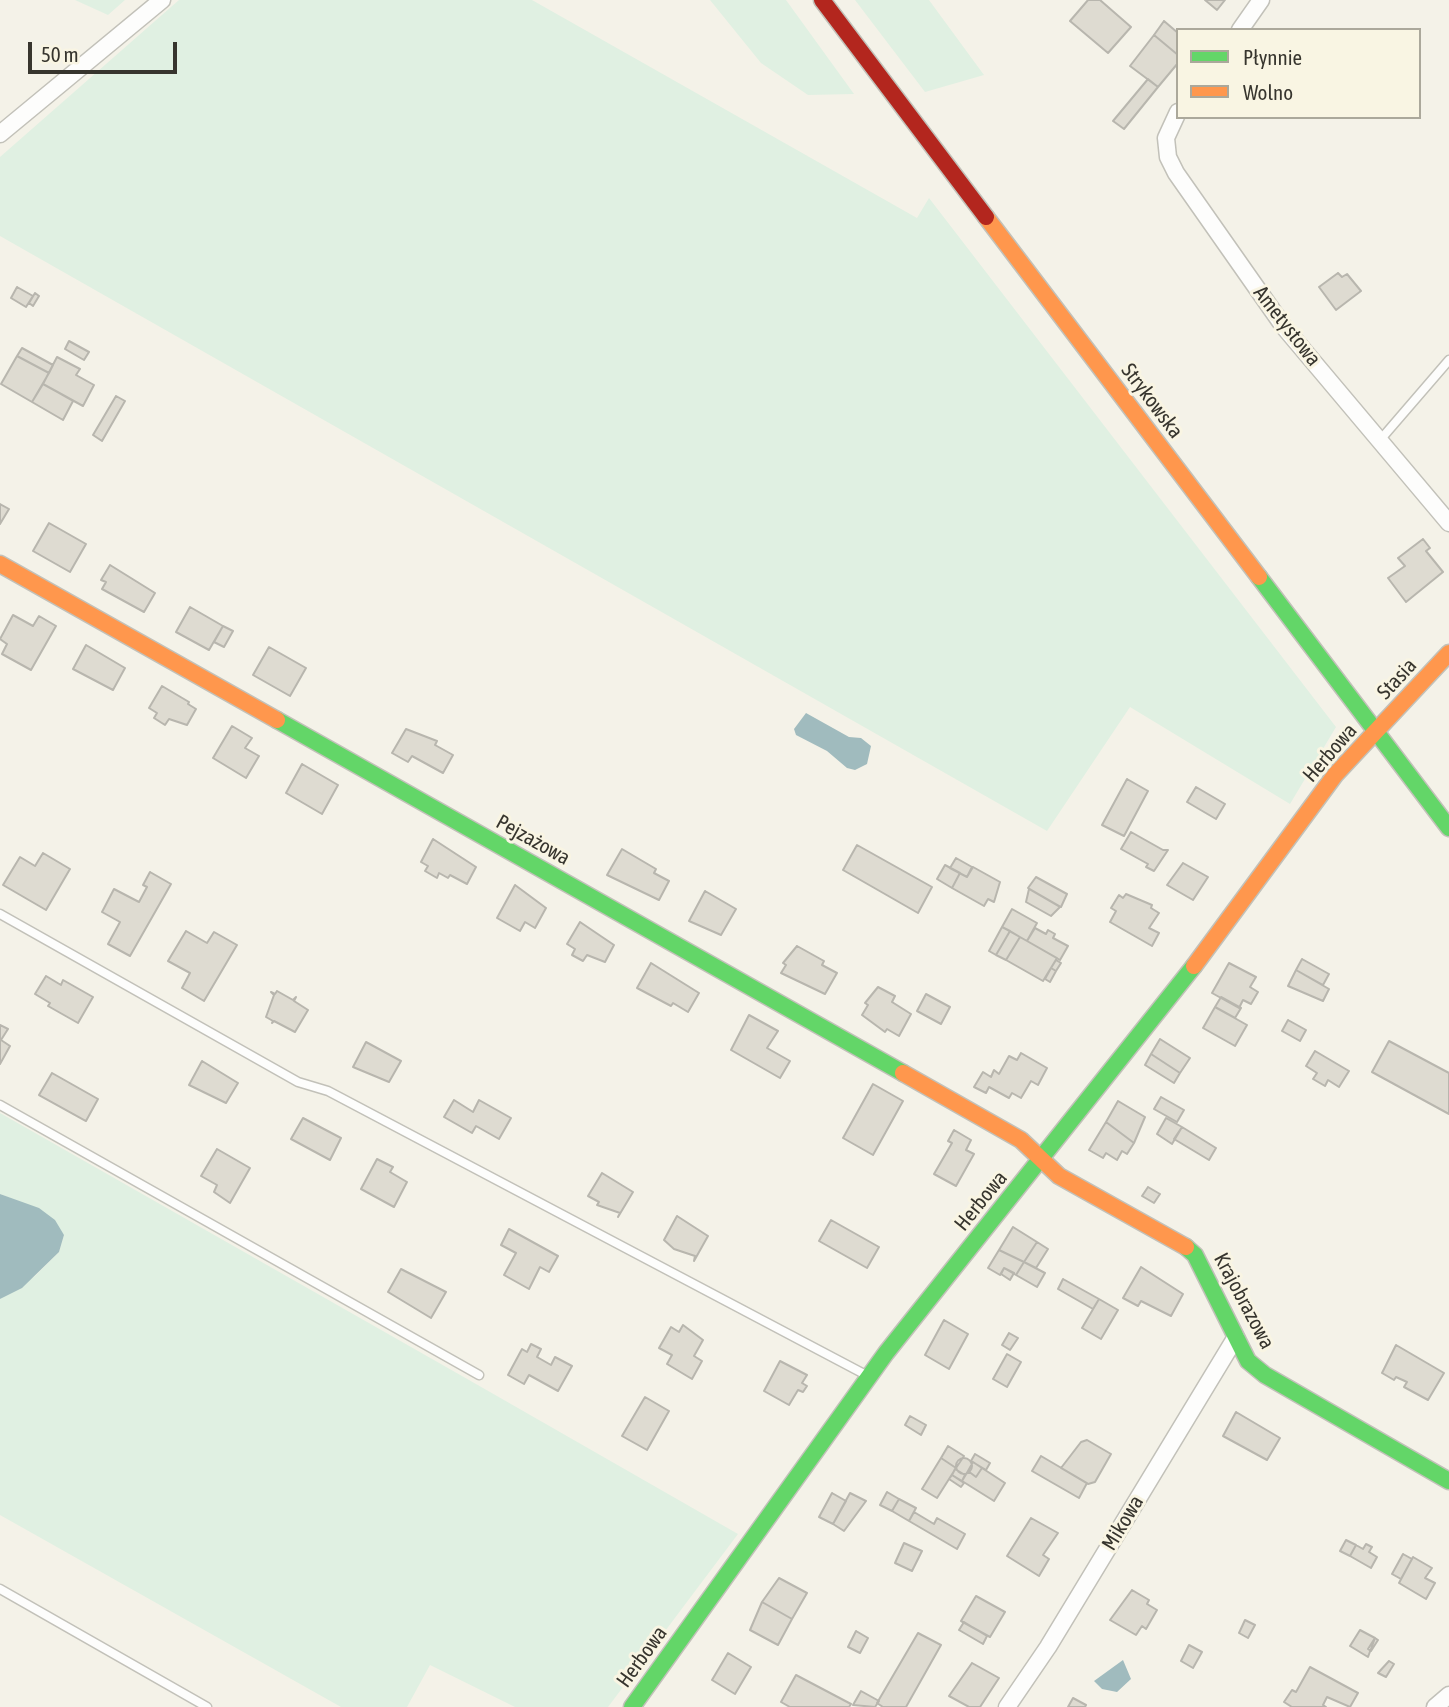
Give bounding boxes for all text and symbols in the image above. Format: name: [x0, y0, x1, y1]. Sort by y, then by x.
scale bar: [32, 28, 180, 72]
legend: [1176, 28, 1421, 119]
text: 50 m: [41, 42, 79, 66]
text: Płynnie: [1243, 45, 1302, 69]
text: Wolno: [1243, 80, 1293, 104]
street label: Ametystowa: [1248, 281, 1326, 371]
street label: Strykowska: [1116, 359, 1188, 443]
street label: Stasia: [1372, 653, 1422, 705]
street label: Herbowa: [1298, 718, 1362, 788]
street label: Pejzażowa: [492, 809, 574, 871]
street label: Herbowa: [949, 1166, 1013, 1236]
street label: Krajobrazowa: [1208, 1249, 1280, 1353]
street label: Mikowa: [1097, 1491, 1149, 1555]
street label: Herbowa: [611, 1621, 673, 1693]

